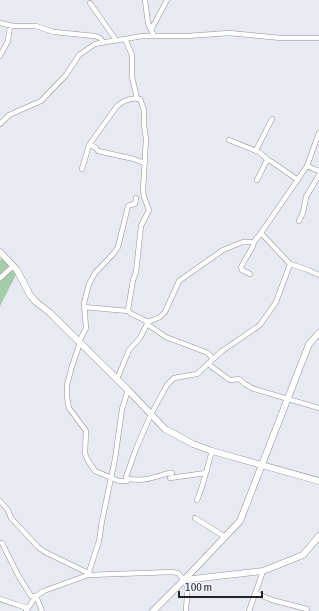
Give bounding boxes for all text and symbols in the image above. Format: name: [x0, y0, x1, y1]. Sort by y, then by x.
scale bar: [179, 573, 262, 599]
text: 100 m: [185, 580, 212, 594]

